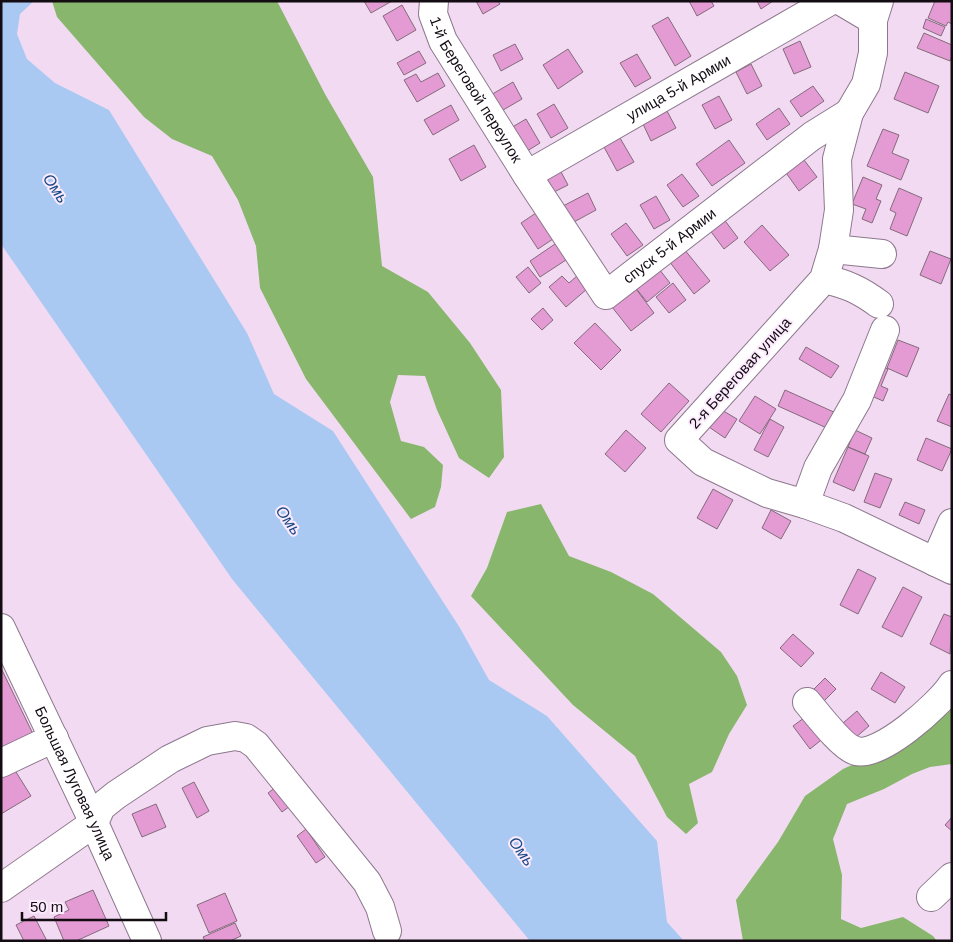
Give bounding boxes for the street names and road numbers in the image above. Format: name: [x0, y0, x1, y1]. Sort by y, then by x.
street label: 1-й Береговой переулок: [427, 14, 526, 166]
street label: улица 5-й Армии: [624, 51, 733, 124]
street label: спуск 5-й Армии: [620, 204, 719, 287]
street label: 2-я Береговая улица: [685, 313, 794, 432]
street label: Большая Луговая улица: [32, 704, 119, 863]

